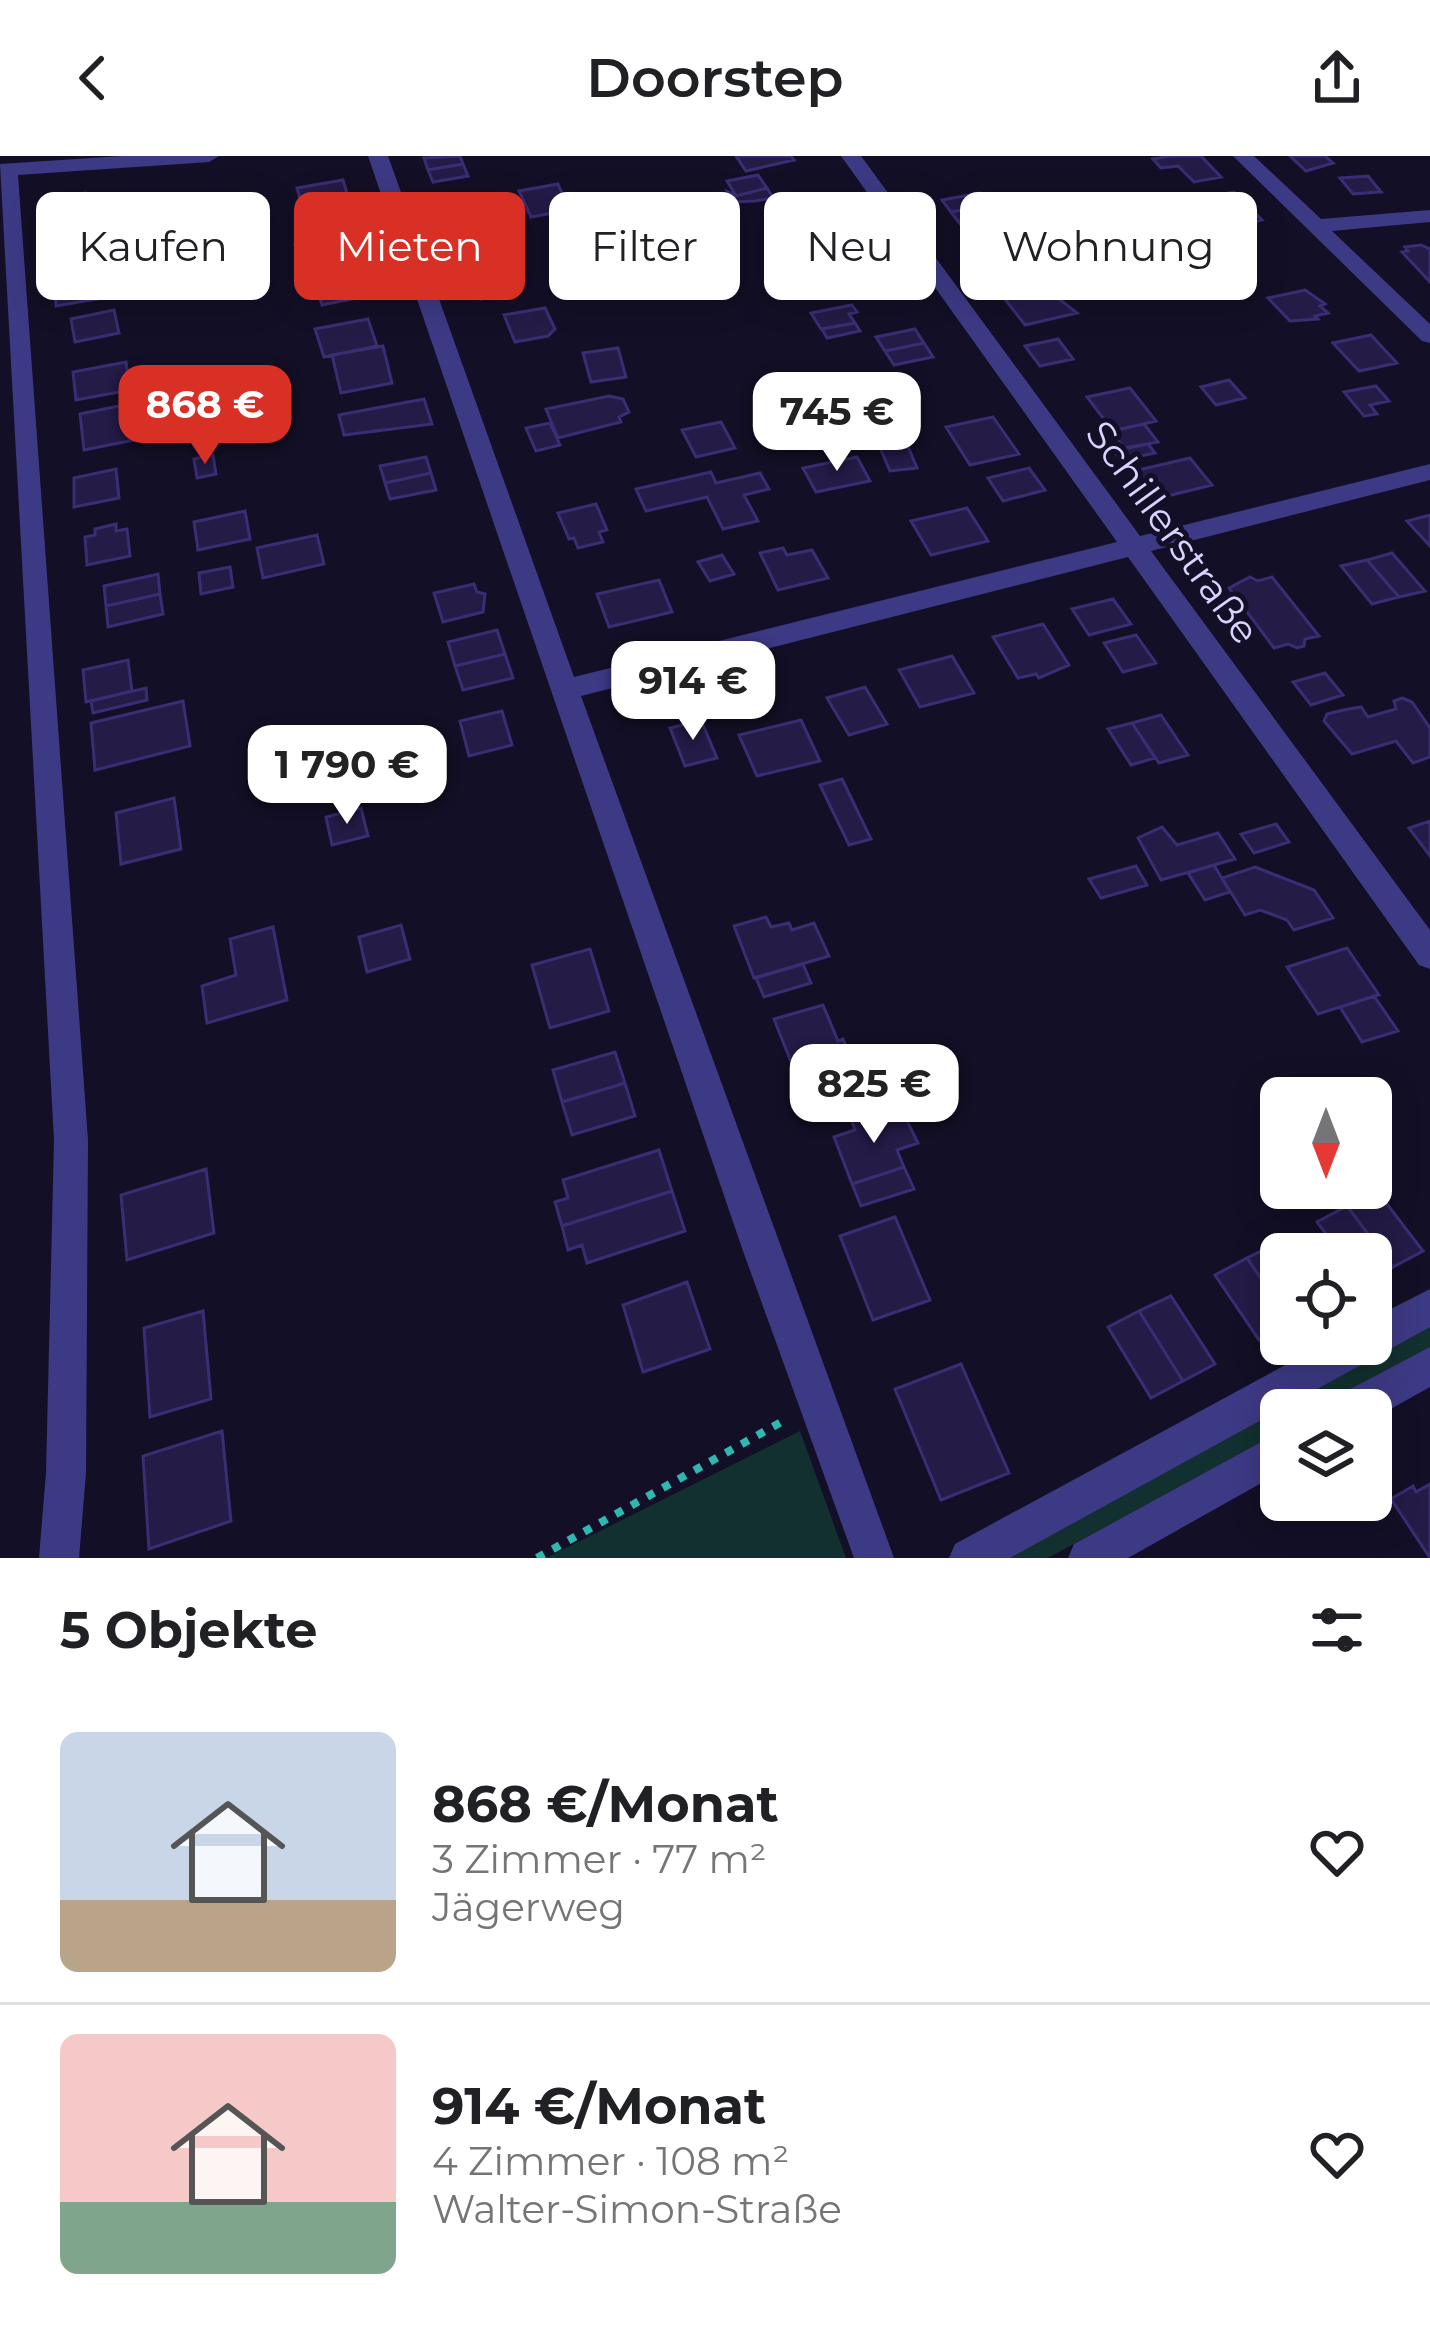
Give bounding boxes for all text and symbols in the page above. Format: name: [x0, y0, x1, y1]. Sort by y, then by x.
icon: back: [60, 45, 126, 111]
text: Doorstep: [586, 45, 844, 111]
icon: share: [1304, 45, 1370, 111]
chip: Kaufen: [36, 192, 270, 300]
chip: Mieten: [294, 192, 525, 300]
chip: Filter: [549, 192, 740, 300]
chip: Neu: [764, 192, 936, 300]
chip: Wohnung: [960, 192, 1257, 300]
pin: 868 €: [121, 365, 289, 467]
pin: 745 €: [753, 372, 921, 474]
text: 868 €: [146, 380, 265, 428]
text: 745 €: [780, 387, 894, 435]
street label: Schillerstraße: [1076, 411, 1270, 653]
pin: 914 €: [609, 641, 777, 743]
text: 914 €: [638, 656, 748, 704]
pin: 1 790 €: [236, 725, 458, 827]
text: 1 790 €: [275, 740, 419, 788]
pin: 825 €: [790, 1044, 958, 1146]
text: 825 €: [817, 1059, 931, 1107]
north arrow: [1260, 1077, 1392, 1209]
map controls: [1260, 1077, 1392, 1521]
button: locate: [1260, 1233, 1392, 1365]
button: layers: [1260, 1389, 1392, 1521]
icon: filters: [1304, 1597, 1370, 1663]
text: 5 Objekte: [60, 1599, 317, 1661]
text: 868 €/Monat: [432, 1773, 779, 1835]
icon: home: [156, 1780, 300, 1924]
icon: heart: [1304, 1819, 1370, 1885]
text: 3 Zimmer · 77 m²: [432, 1835, 767, 1883]
text: Jägerweg: [432, 1883, 625, 1931]
text: 914 €/Monat: [432, 2075, 766, 2137]
icon: home: [156, 2082, 300, 2226]
icon: heart: [1304, 2121, 1370, 2187]
text: 4 Zimmer · 108 m²: [432, 2137, 789, 2185]
text: Walter-Simon-Straße: [432, 2185, 842, 2233]

